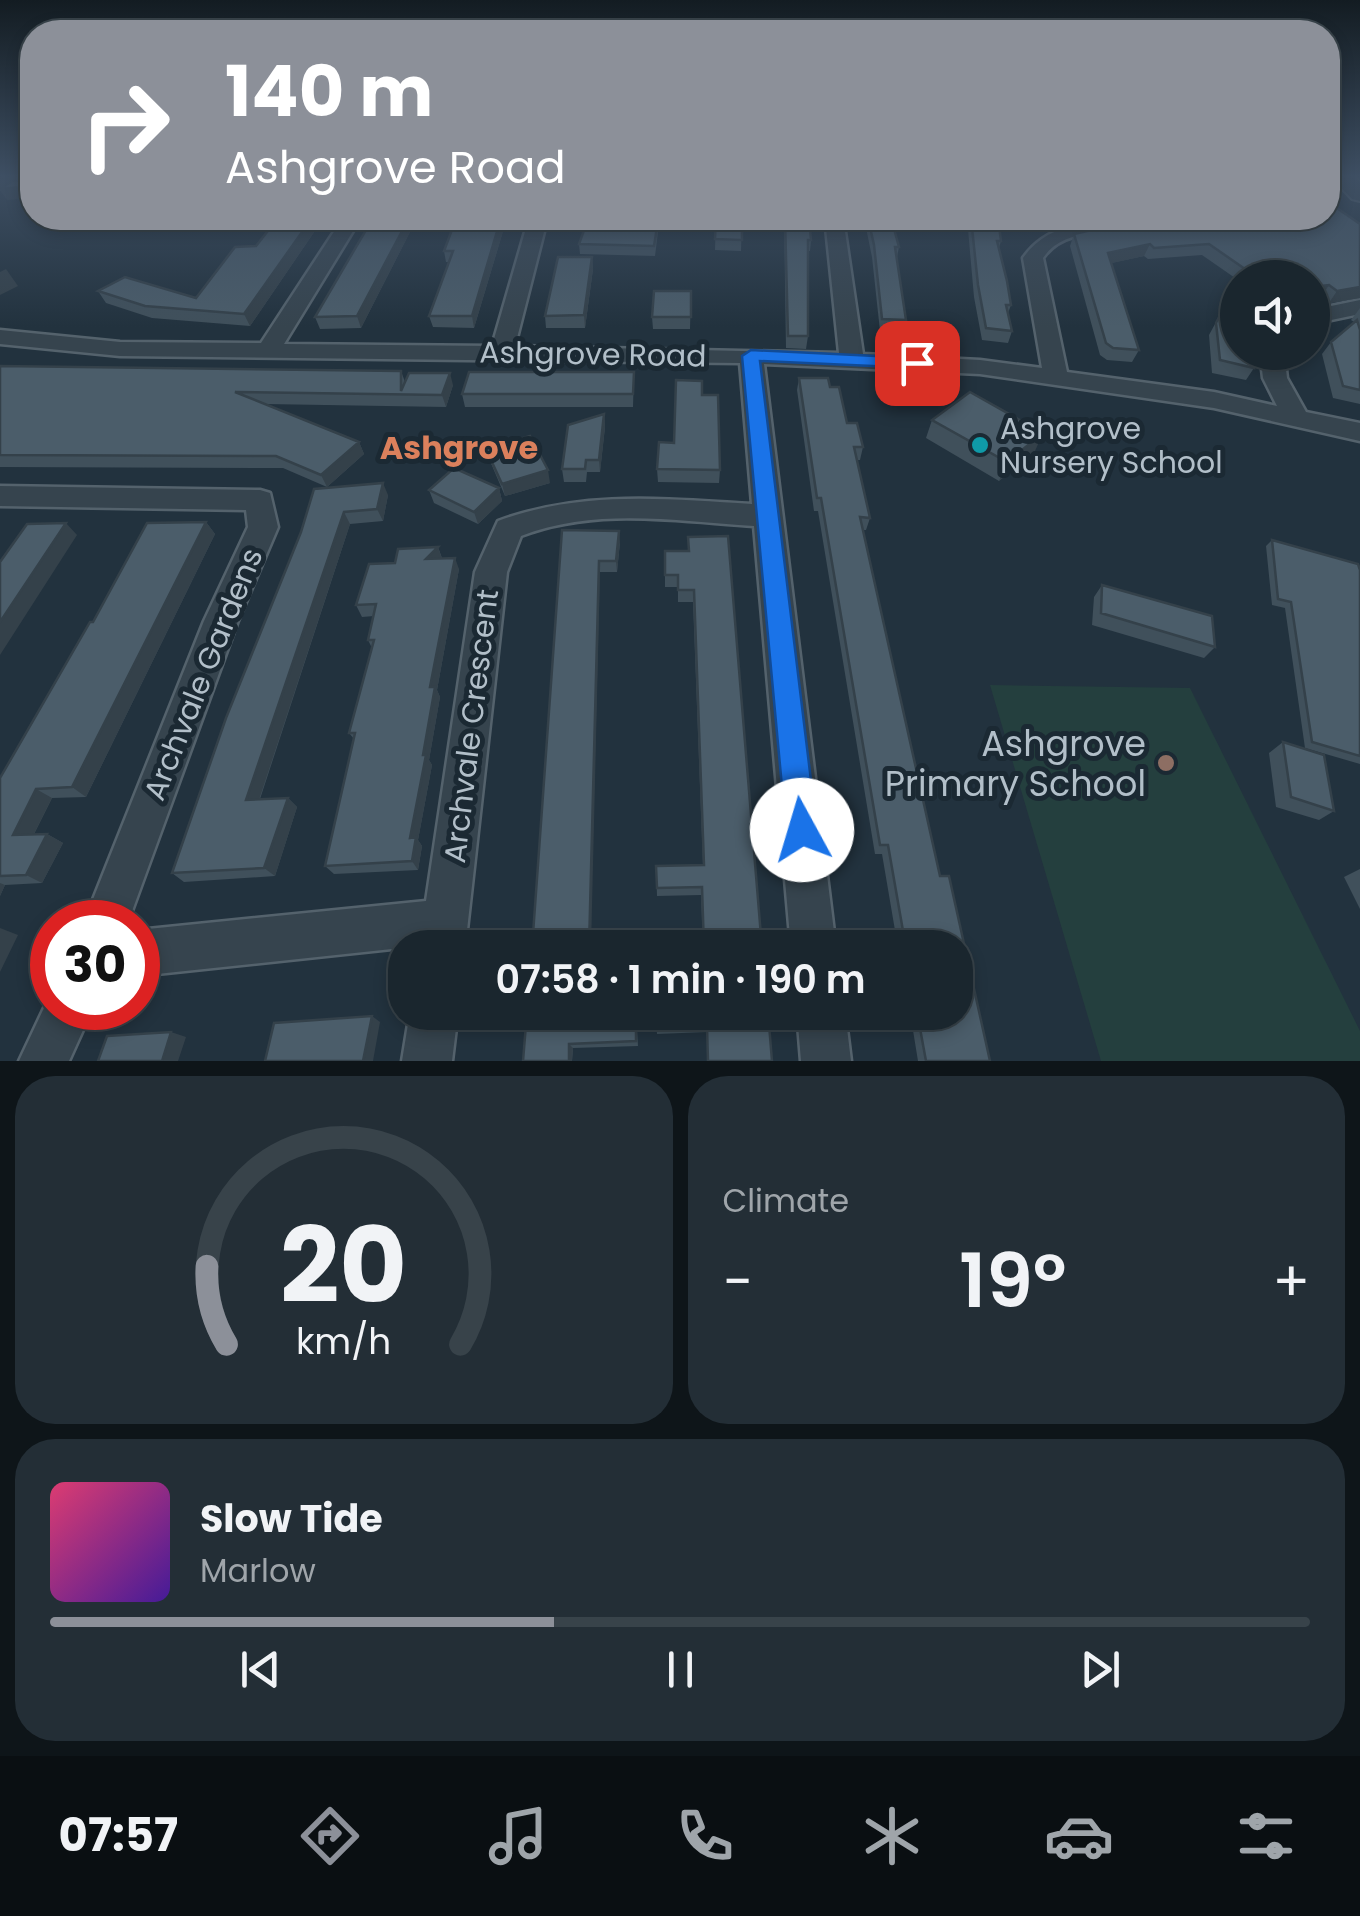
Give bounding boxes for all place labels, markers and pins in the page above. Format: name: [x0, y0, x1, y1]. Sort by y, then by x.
pin: [875, 321, 960, 406]
place label: Ashgrove Nursery School: [1000, 407, 1223, 484]
marker: Ashgrove Nursery School: [969, 434, 991, 456]
place label: Ashgrove Primary School: [885, 719, 1146, 808]
marker: Ashgrove Primary School: [1155, 752, 1177, 774]

